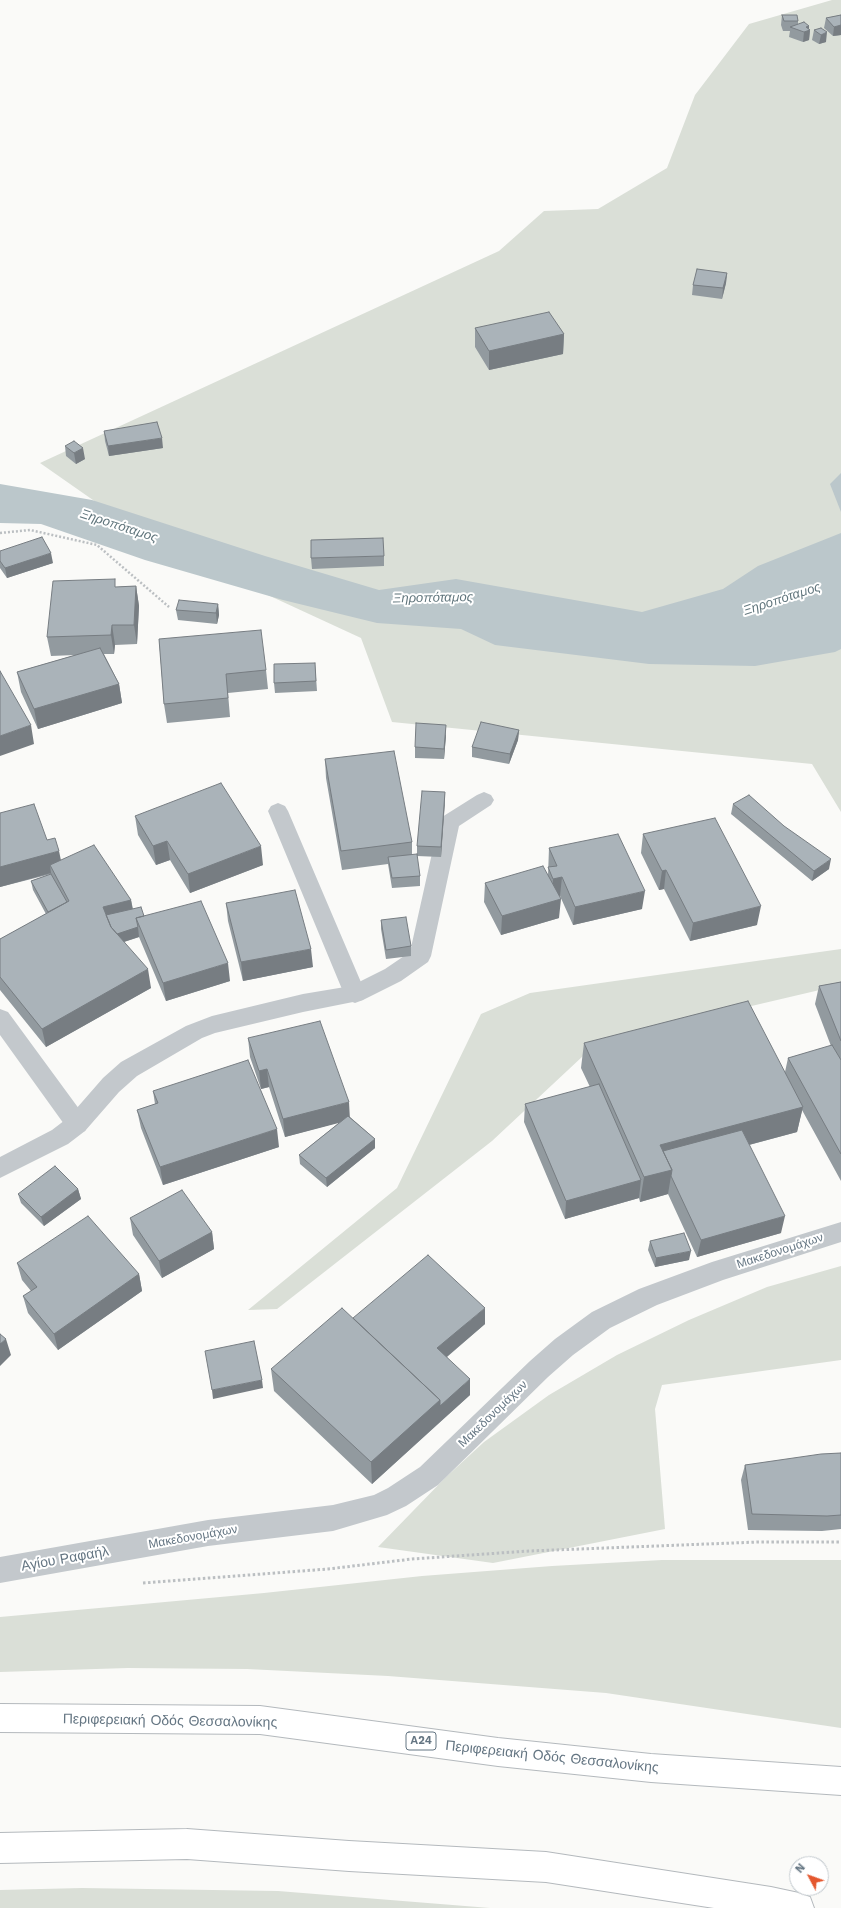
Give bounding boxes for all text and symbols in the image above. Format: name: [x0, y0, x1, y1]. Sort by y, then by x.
water label: Ξηροπόταμος: [78, 506, 160, 546]
water label: Ξηροπόταμος: [741, 579, 823, 619]
water label: Ξηροπόταμος: [393, 590, 473, 606]
street label: Μακεδονομάχων: [735, 1230, 825, 1272]
street label: Μακεδονομάχων: [456, 1378, 530, 1450]
street label: Μακεδονομάχων: [147, 1522, 239, 1552]
street label: Αγίου Ραφαήλ: [20, 1543, 110, 1575]
street label: Περιφερειακή Οδός Θεσσαλονίκης: [63, 1711, 277, 1731]
road number: Α24: [406, 1732, 436, 1750]
street label: Περιφερειακή Οδός Θεσσαλονίκης: [444, 1737, 660, 1777]
north arrow: [789, 1856, 829, 1896]
text: N: [793, 1861, 808, 1876]

